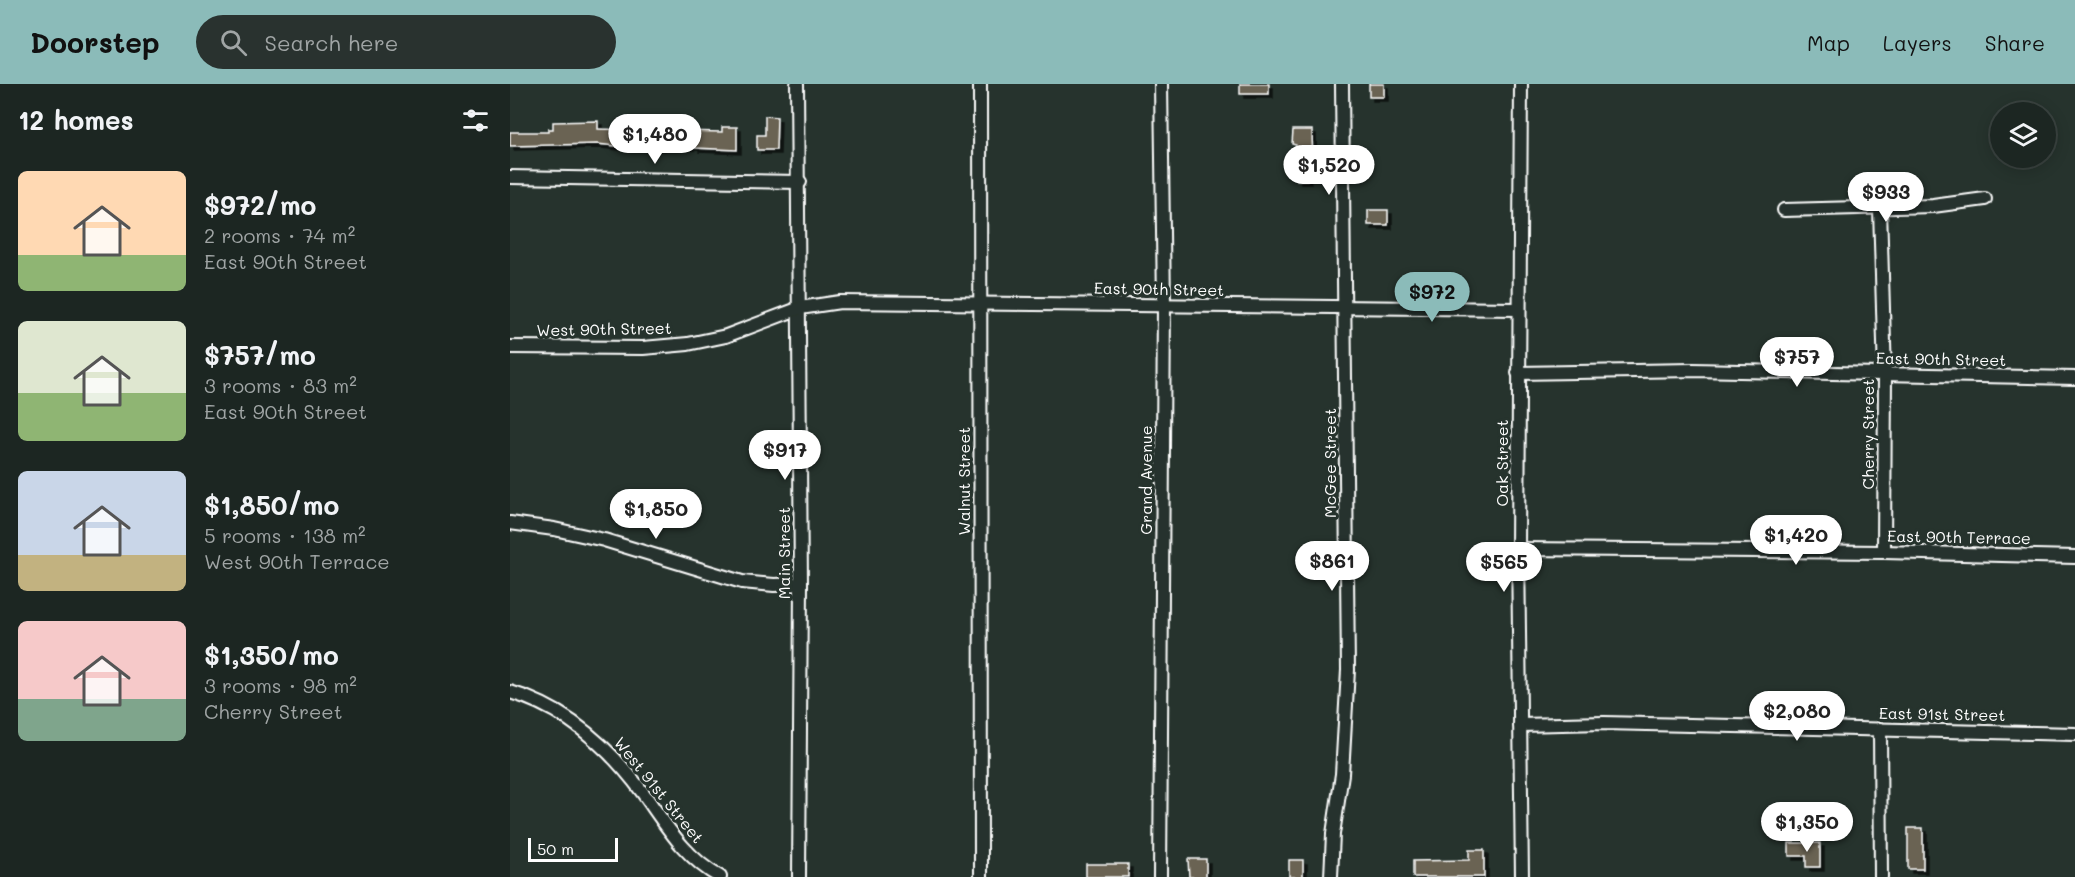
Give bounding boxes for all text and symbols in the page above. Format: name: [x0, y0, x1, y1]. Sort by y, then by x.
search box: [196, 15, 616, 69]
text: Doorstep: [30, 24, 160, 60]
icon: search: [217, 26, 250, 59]
text: Search here: [265, 28, 398, 57]
text: Map: [1807, 29, 1850, 56]
text: Layers: [1883, 29, 1952, 56]
text: Share: [1985, 29, 2045, 56]
map controls: [1990, 102, 2056, 168]
button: layers: [1990, 102, 2056, 168]
text: 12 homes: [18, 103, 134, 137]
icon: filters: [459, 104, 492, 137]
pin: $1,480: [606, 114, 704, 165]
text: $1,480: [622, 120, 688, 146]
pin: $1,520: [1280, 145, 1378, 196]
text: $1,520: [1297, 151, 1361, 177]
pin: $933: [1850, 172, 1922, 223]
text: $933: [1862, 178, 1910, 204]
text: $972/mo: [204, 188, 316, 222]
icon: home: [66, 195, 138, 267]
text: 2 rooms · 74 m²: [204, 222, 355, 248]
text: East 90th Street: [204, 248, 367, 274]
pin: $972: [1396, 272, 1468, 323]
street label: East 90th Street: [1094, 277, 1224, 300]
text: $972: [1409, 278, 1455, 304]
street label: West 90th Street: [536, 317, 672, 340]
pin: $757: [1761, 337, 1833, 388]
text: $757/mo: [204, 338, 316, 372]
text: $757: [1774, 343, 1820, 369]
icon: home: [66, 345, 138, 417]
street label: East 90th Street: [1876, 347, 2006, 370]
text: 3 rooms · 83 m²: [204, 372, 357, 398]
street label: Cherry Street: [1857, 379, 1878, 489]
text: East 90th Street: [204, 398, 367, 424]
street label: McGee Street: [1319, 408, 1340, 518]
street label: Oak Street: [1491, 419, 1512, 507]
street label: Grand Avenue: [1135, 425, 1156, 535]
street label: Walnut Street: [953, 427, 974, 535]
pin: $917: [749, 430, 821, 481]
text: $917: [763, 436, 807, 462]
text: $1,850/mo: [204, 488, 339, 522]
pin: $1,850: [607, 489, 705, 540]
icon: home: [66, 495, 138, 567]
text: $1,850: [624, 495, 688, 521]
street label: Main Street: [773, 507, 794, 599]
pin: $1,420: [1747, 515, 1845, 566]
text: $1,420: [1764, 521, 1828, 547]
text: 5 rooms · 138 m²: [204, 522, 366, 548]
street label: East 90th Terrace: [1887, 525, 2031, 548]
pin: $861: [1296, 541, 1368, 592]
pin: $565: [1468, 542, 1540, 593]
text: $861: [1309, 547, 1355, 573]
text: West 90th Terrace: [204, 548, 390, 574]
text: $565: [1480, 548, 1528, 574]
text: $1,350/mo: [204, 638, 339, 672]
icon: home: [66, 645, 138, 717]
text: 3 rooms · 98 m²: [204, 672, 357, 698]
pin: $2,080: [1748, 691, 1846, 742]
text: $2,080: [1763, 697, 1831, 723]
text: Cherry Street: [204, 698, 343, 724]
street label: East 91st Street: [1879, 702, 2005, 725]
street label: West 91st Street: [610, 732, 709, 847]
pin: $1,350: [1758, 802, 1856, 853]
text: $1,350: [1775, 808, 1839, 834]
scale bar: [528, 835, 618, 862]
text: 50 m: [537, 838, 574, 859]

